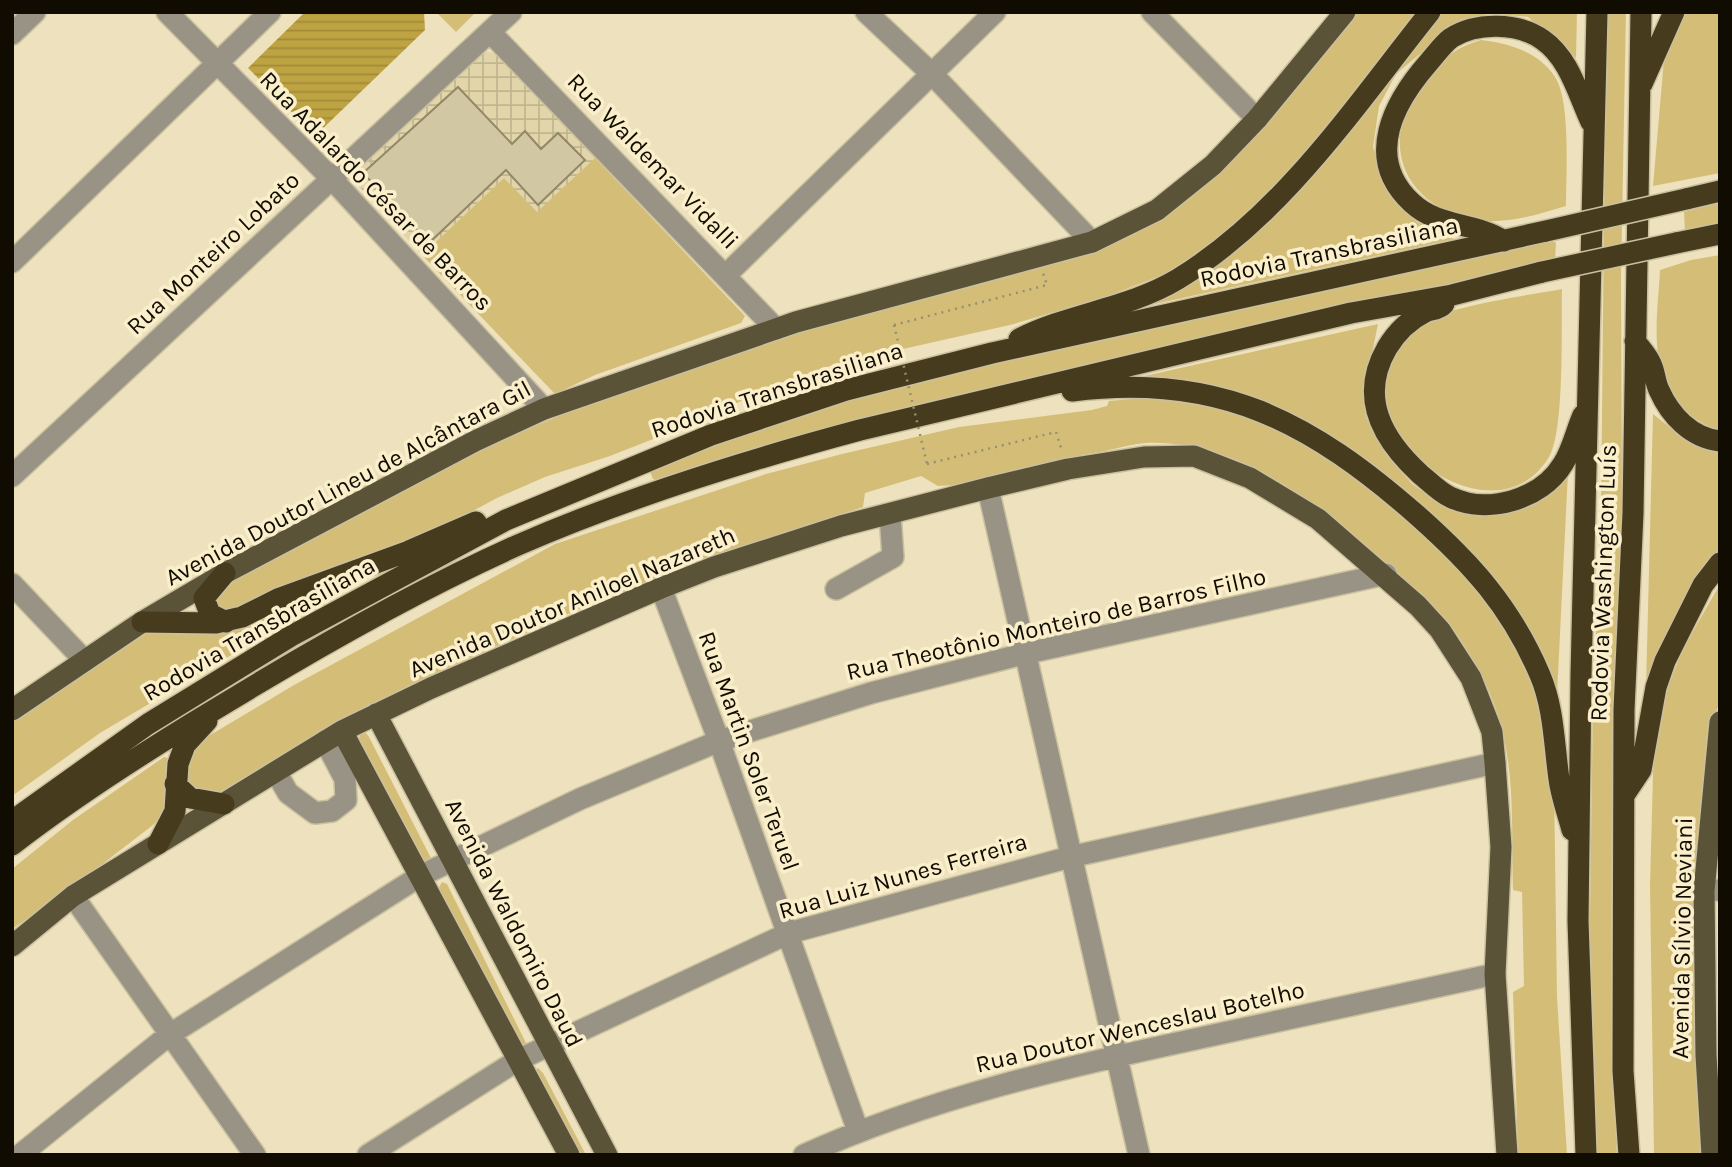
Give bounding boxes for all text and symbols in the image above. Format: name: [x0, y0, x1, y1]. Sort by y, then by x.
street label: Rua Adalardo César de Barros: [254, 66, 498, 316]
street label: Rua Waldemar Vidalli: [562, 67, 744, 255]
street label: Rua Monteiro Lobato: [121, 166, 305, 340]
street label: Rodovia Transbrasiliana: [1197, 211, 1461, 293]
street label: Rodovia Transbrasiliana: [648, 336, 906, 444]
street label: Avenida Doutor Lineu de Alcântara Gil: [160, 374, 536, 592]
street label: Rodovia Washington Luís: [1584, 444, 1622, 722]
street label: Avenida Doutor Aniloel Nazareth: [405, 521, 739, 683]
street label: Rodovia Transbrasiliana: [138, 551, 380, 707]
street label: Rua Theotônio Monteiro de Barros Filho: [843, 562, 1269, 686]
street label: Rua Martin Soler Teruel: [693, 628, 805, 874]
street label: Avenida Waldomiro Daud: [439, 794, 589, 1052]
street label: Avenida Sílvio Neviani: [1666, 817, 1698, 1059]
street label: Rua Luiz Nunes Ferreira: [776, 827, 1030, 925]
street label: Rua Doutor Wenceslau Botelho: [973, 975, 1307, 1079]

